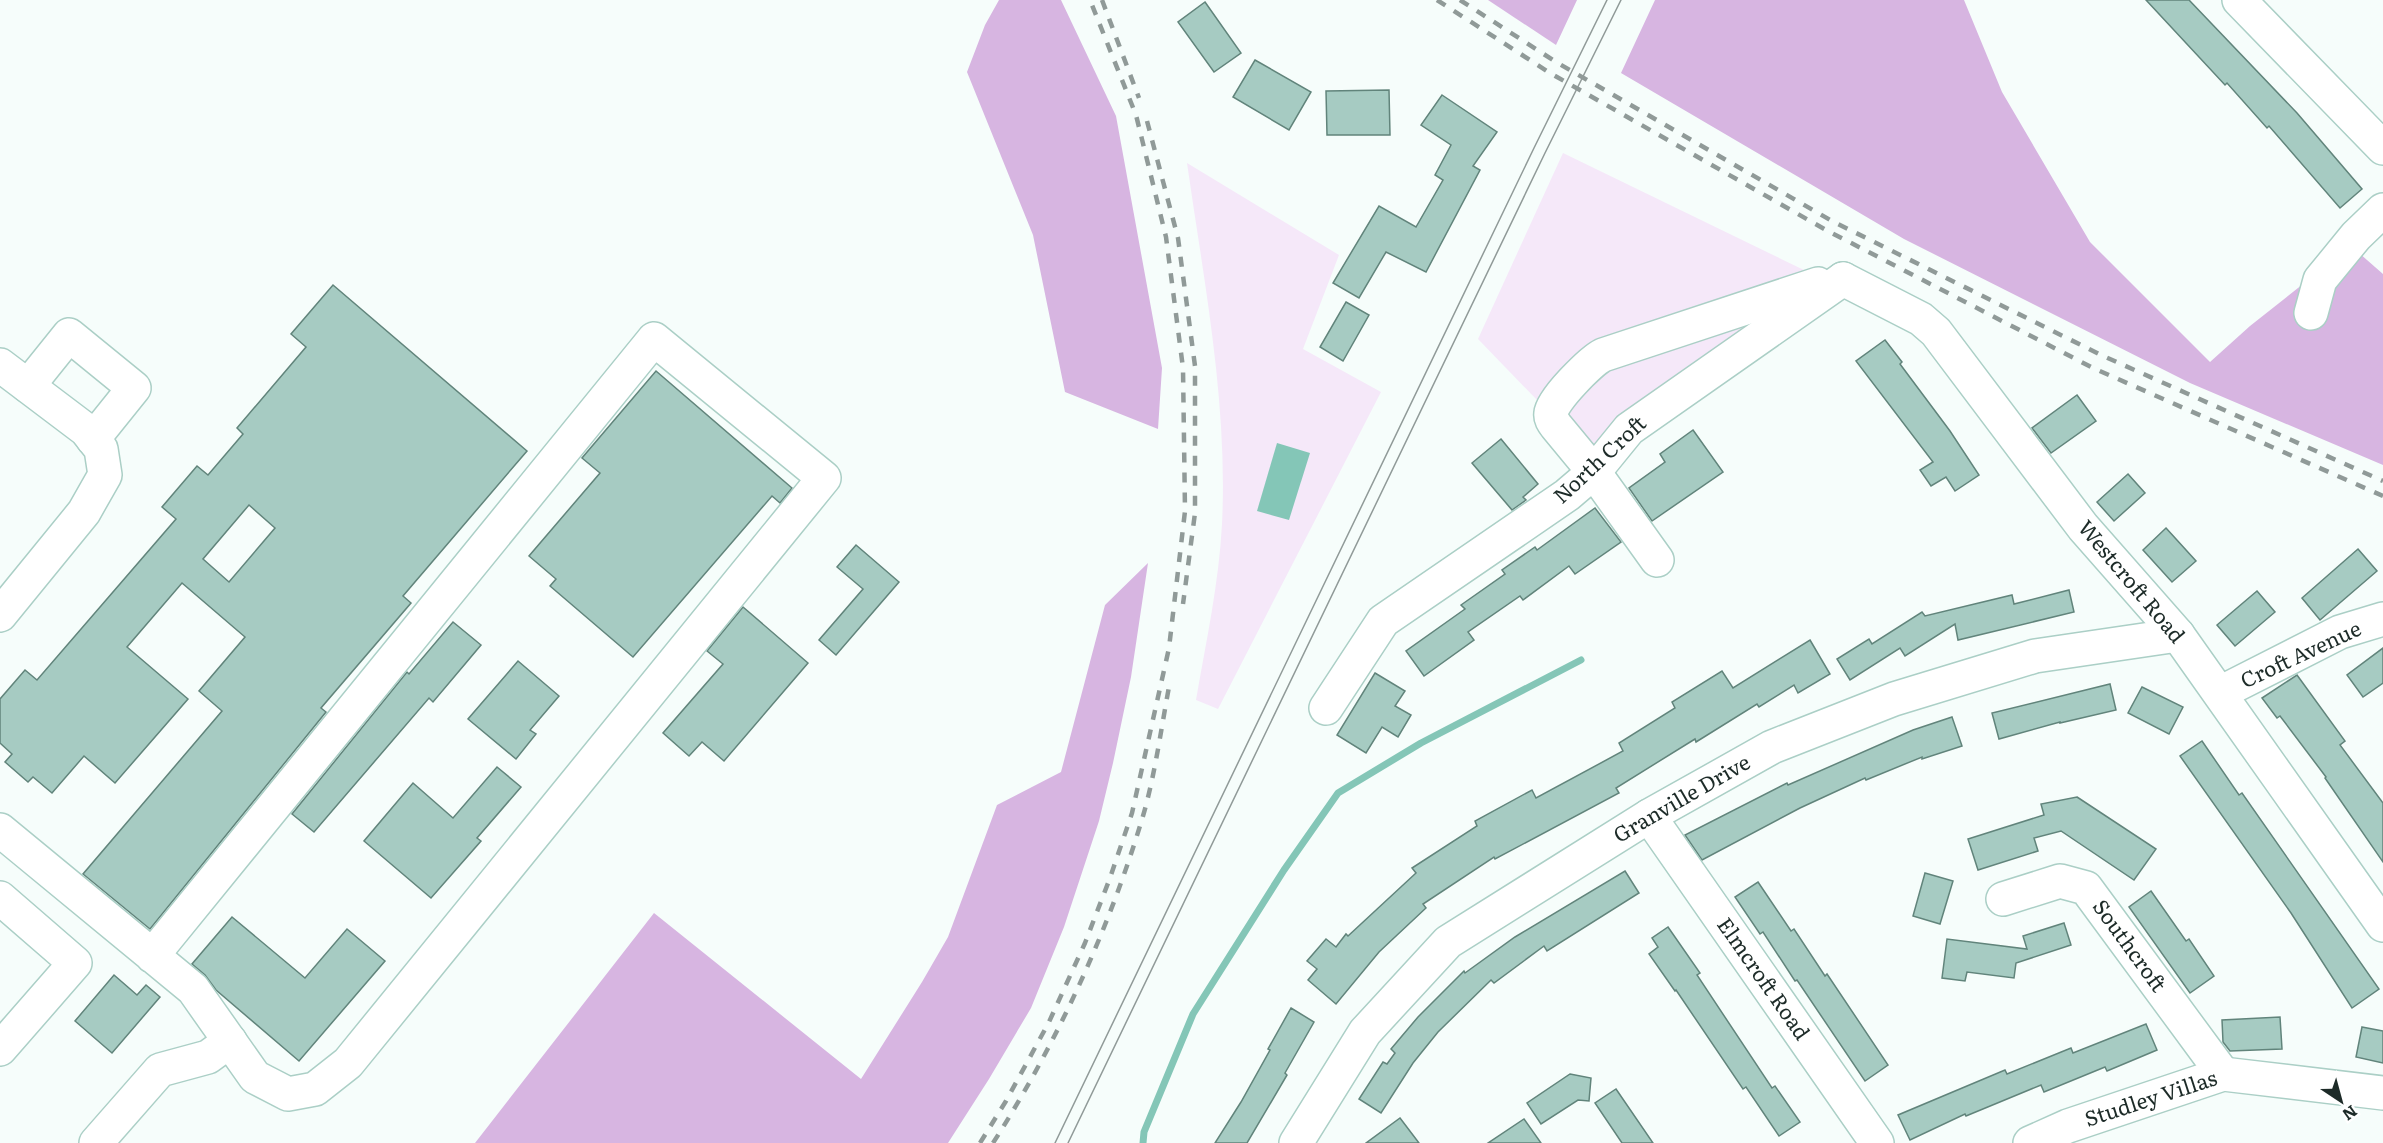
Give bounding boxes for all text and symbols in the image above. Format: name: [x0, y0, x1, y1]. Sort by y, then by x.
street label: North Croft: [1545, 406, 1652, 510]
street label: Westcroft Road: [2072, 512, 2194, 649]
street label: Croft Avenue: [2234, 611, 2366, 694]
street label: Granville Drive: [1607, 745, 1755, 849]
street label: Southcroft: [2087, 892, 2176, 998]
street label: Elmcroft Road: [1711, 910, 1819, 1045]
street label: Studley Villas: [2080, 1061, 2220, 1133]
north arrow: [2311, 1071, 2371, 1131]
text: N: [2338, 1100, 2363, 1128]

